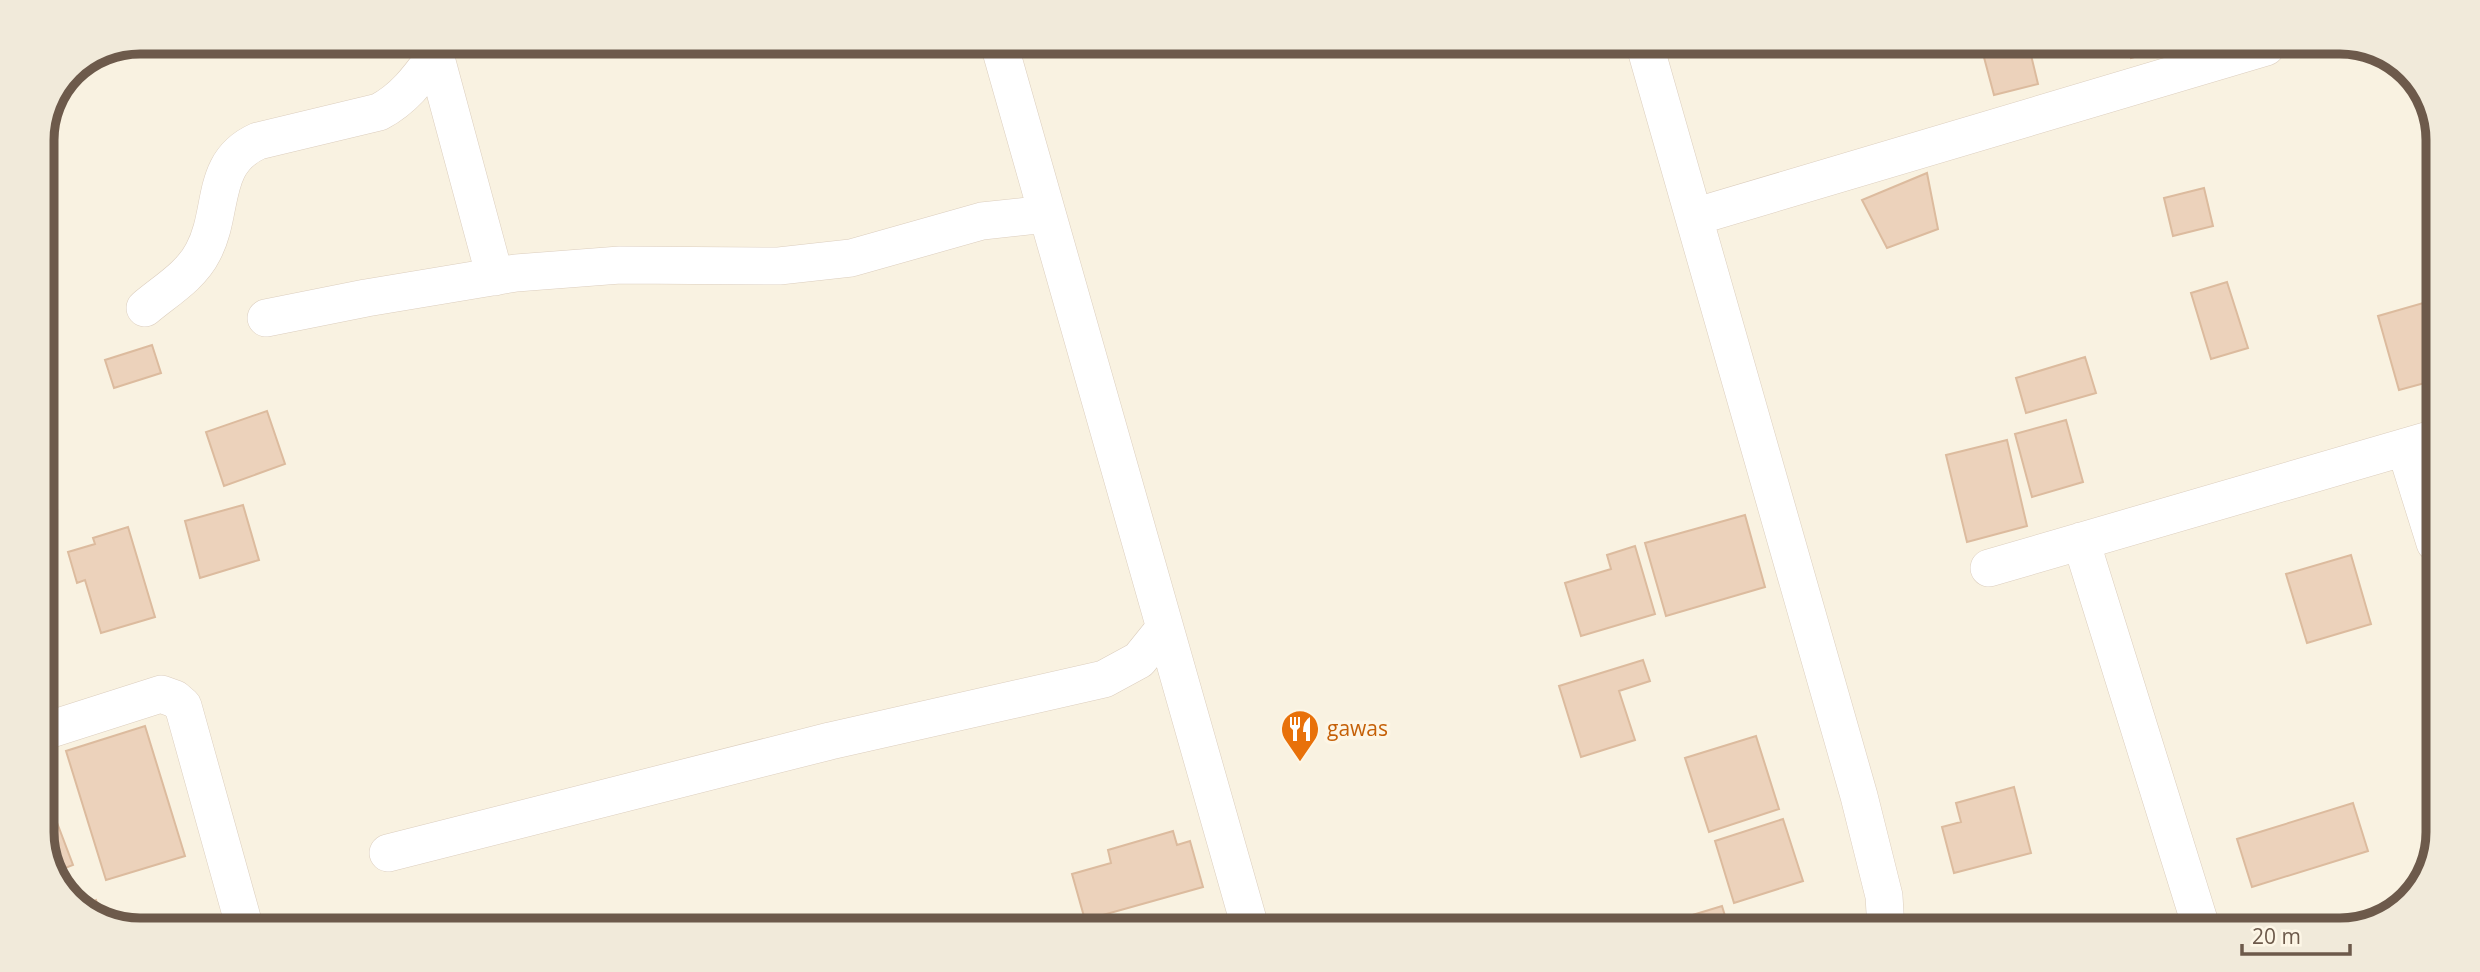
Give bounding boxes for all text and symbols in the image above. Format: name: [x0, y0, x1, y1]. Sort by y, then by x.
restaurant icon: gawas: [1279, 708, 1321, 763]
place label: gawas: [1327, 714, 1388, 742]
scale bar: [2242, 912, 2350, 956]
text: 20 m: [2252, 922, 2301, 950]

